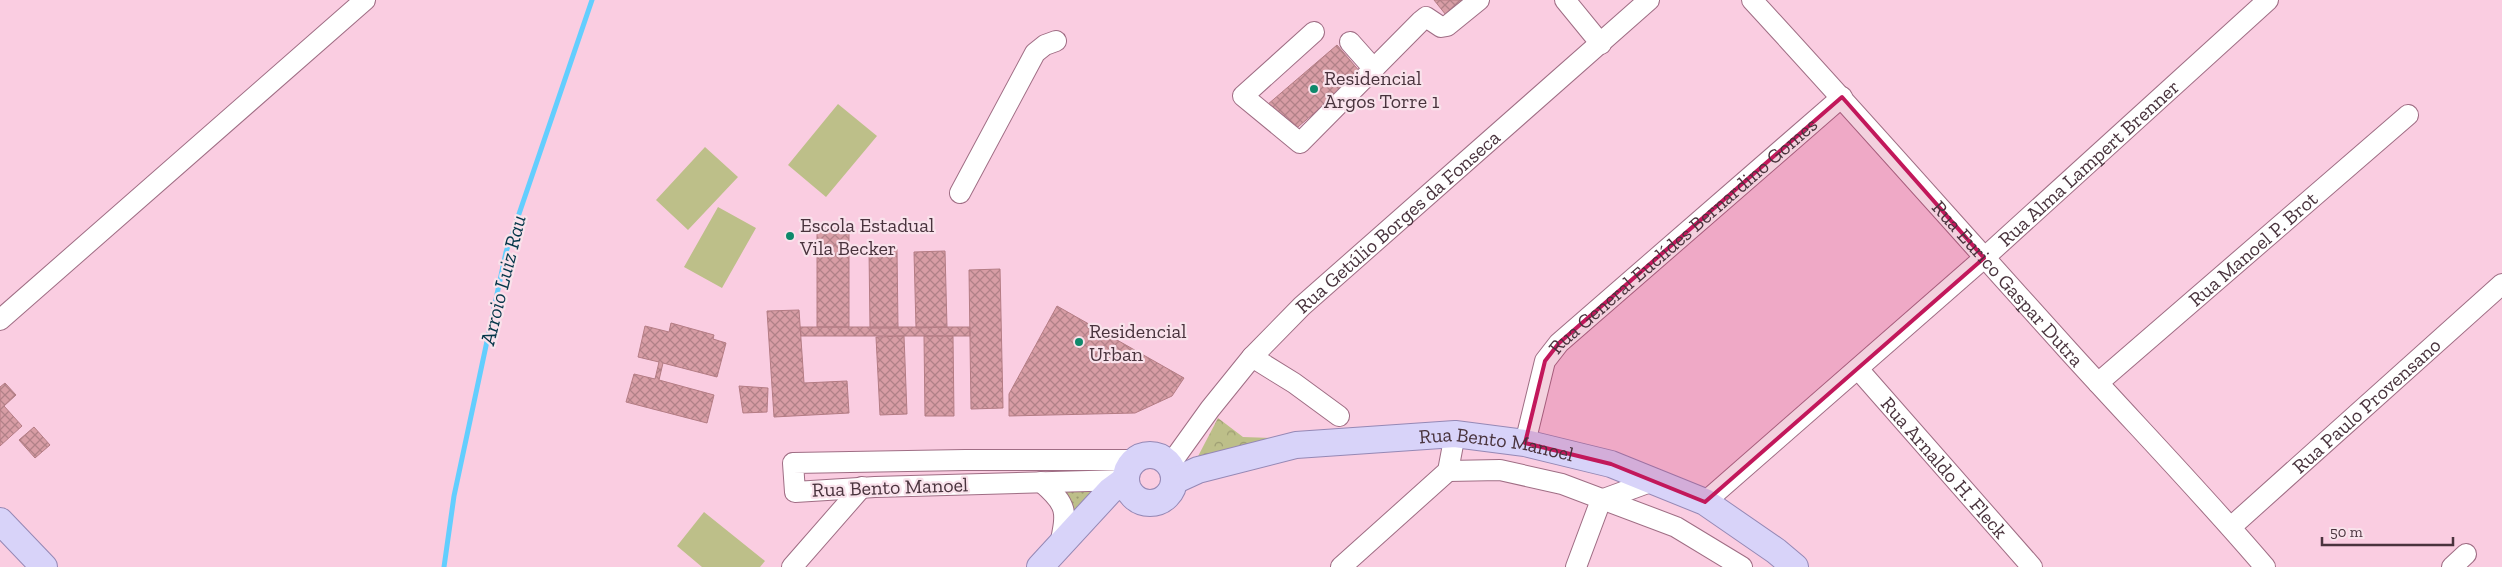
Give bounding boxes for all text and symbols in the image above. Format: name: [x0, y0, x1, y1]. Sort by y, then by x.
place label: Residencial Argos Torre 1: [1324, 66, 1440, 113]
street label: Rua Alma Lampert Brenner: [1993, 75, 2184, 251]
marker: Residencial Argos Torre 1: [1308, 83, 1320, 95]
street label: Rua General Euclídes Bernardino Gomes: [1543, 112, 1822, 359]
street label: Rua Getúlio Borges da Fonseca: [1290, 125, 1505, 318]
street label: Rua Manoel P. Brot: [2184, 186, 2323, 311]
street label: Rua Eurico Gaspar Dutra: [1927, 195, 2089, 372]
water label: Arroio Luiz Rau: [474, 212, 531, 348]
place label: Escola Estadual Vila Becker: [799, 213, 934, 260]
marker: Escola Estadual Vila Becker: [784, 230, 796, 242]
place label: Residencial Urban: [1089, 319, 1187, 366]
street label: Rua Paulo Provensano: [2287, 333, 2446, 478]
marker: Residencial Urban: [1073, 336, 1085, 348]
street label: Rua Arnaldo H. Fleck: [1876, 392, 2013, 543]
street label: Rua Bento Manoel: [1418, 422, 1576, 466]
street label: Rua Bento Manoel: [811, 472, 969, 502]
scale bar: [2322, 514, 2453, 546]
text: 50 m: [2330, 523, 2363, 541]

